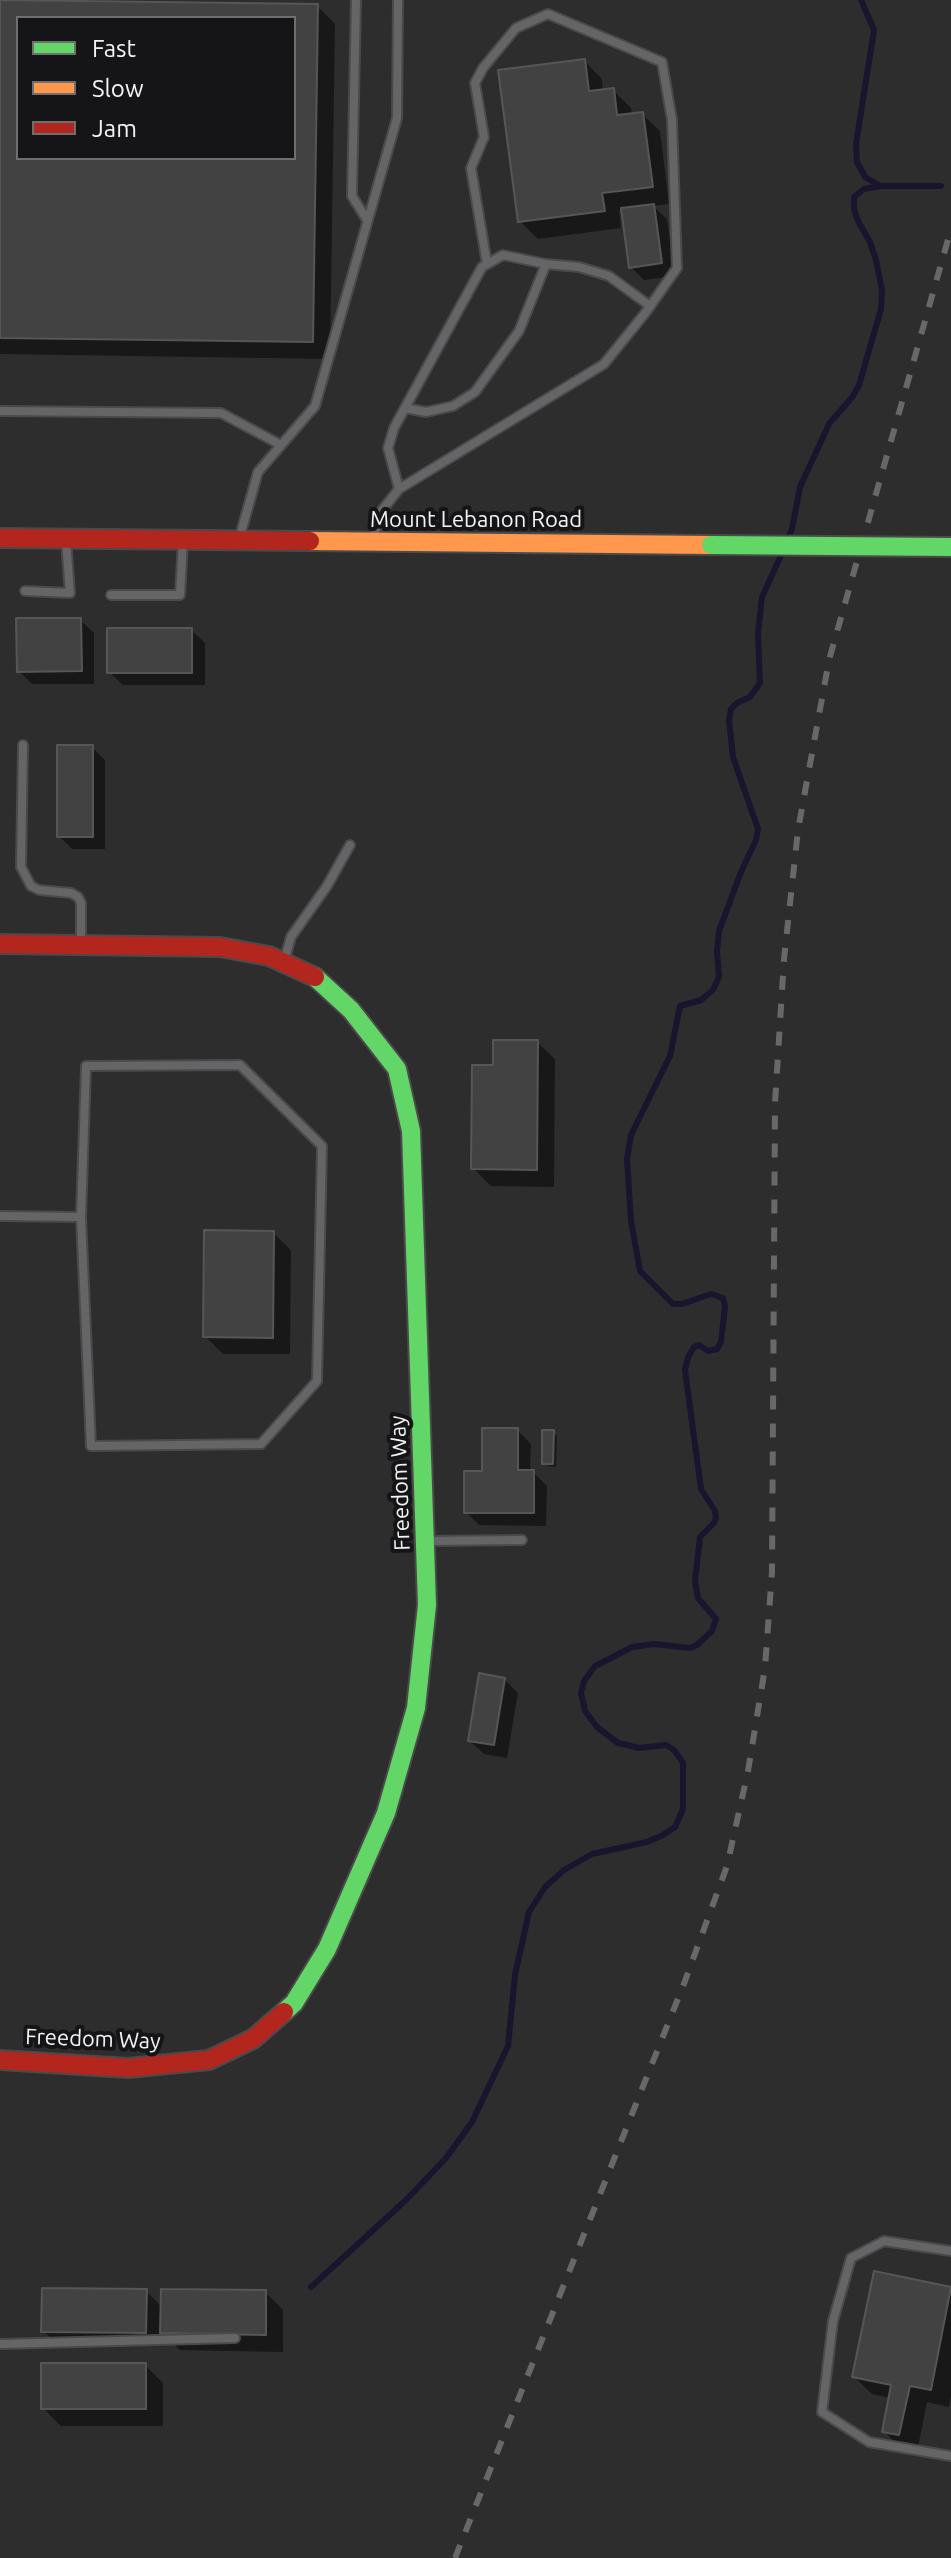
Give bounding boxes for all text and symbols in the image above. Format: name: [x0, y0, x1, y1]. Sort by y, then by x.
legend: [16, 16, 296, 160]
text: Fast: [92, 35, 136, 62]
text: Slow: [92, 75, 144, 102]
text: Jam: [92, 115, 137, 142]
street label: Mount Lebanon Road: [370, 507, 582, 533]
street label: Freedom Way: [384, 1415, 416, 1551]
street label: Freedom Way: [25, 2023, 161, 2055]

